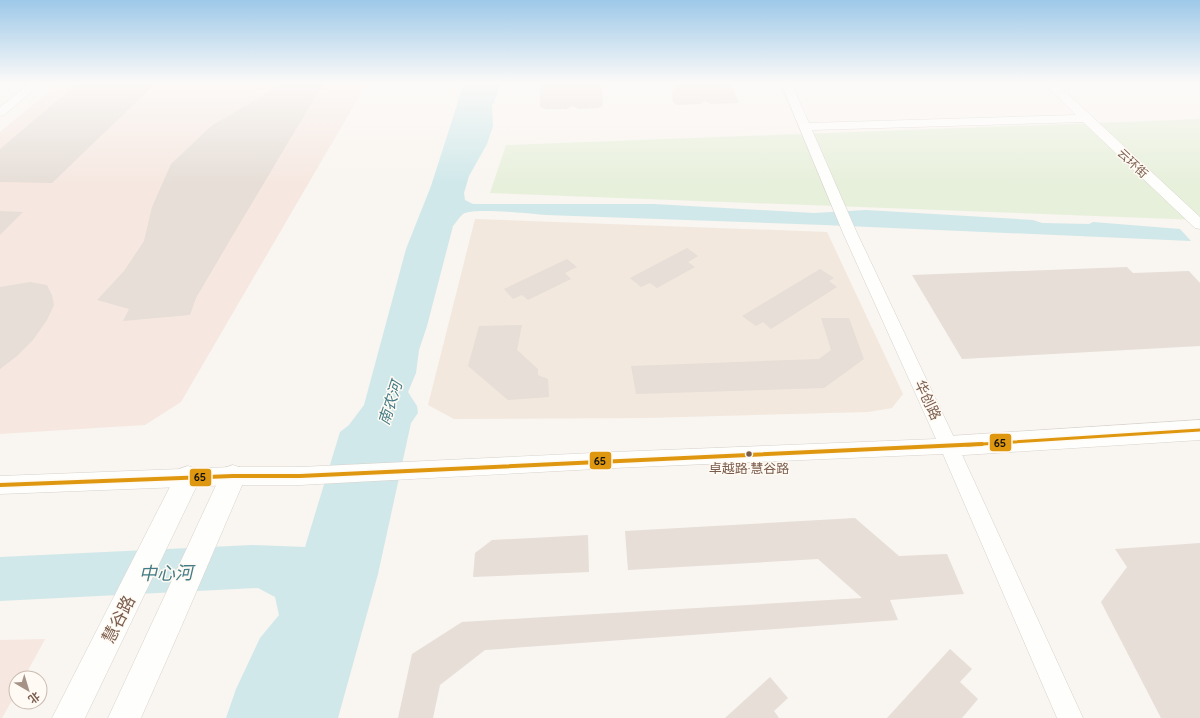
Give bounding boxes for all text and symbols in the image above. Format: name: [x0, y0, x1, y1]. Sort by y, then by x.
street label: 云环街: [1115, 145, 1151, 181]
water label: 南农河: [374, 376, 407, 427]
street label: 华创路: [911, 377, 945, 423]
line badge: 65: [989, 433, 1012, 452]
text: 65: [994, 436, 1006, 450]
marker: 卓越路·慧谷路: [744, 449, 754, 459]
line badge: 65: [589, 451, 612, 470]
text: 65: [594, 454, 606, 468]
place label: 卓越路·慧谷路: [709, 460, 789, 476]
line badge: 65: [189, 468, 212, 487]
text: 65: [194, 470, 206, 484]
water label: 中心河: [139, 561, 196, 585]
street label: 慧谷路: [97, 592, 139, 646]
north arrow: [8, 670, 48, 710]
text: 北: [26, 689, 43, 707]

